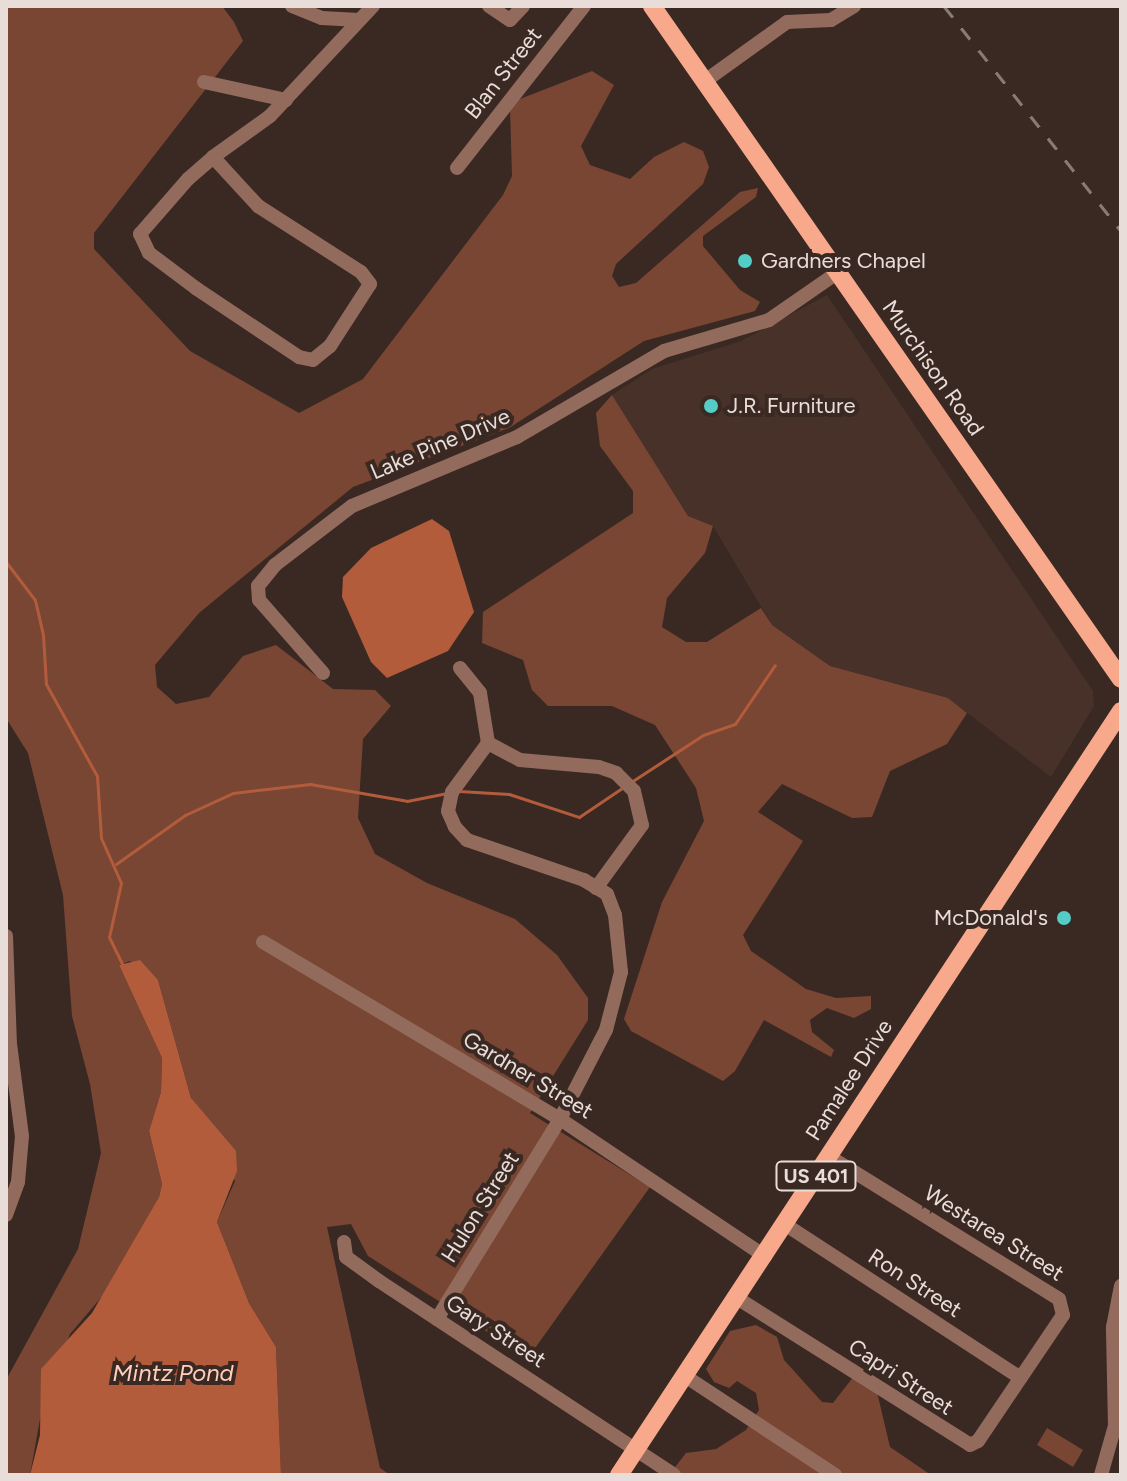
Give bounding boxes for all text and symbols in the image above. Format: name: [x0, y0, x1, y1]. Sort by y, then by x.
street label: Blan Street: [459, 22, 547, 124]
place label: Gardners Chapel: [761, 248, 926, 274]
marker: Gardners Chapel: [736, 252, 754, 270]
street label: Murchison Road: [877, 295, 989, 441]
place label: J.R. Furniture: [727, 393, 856, 419]
marker: J.R. Furniture: [702, 397, 720, 415]
street label: Lake Pine Drive: [366, 403, 514, 485]
place label: McDonald's: [934, 905, 1048, 931]
marker: McDonald's: [1055, 909, 1073, 927]
street label: Pamalee Drive: [800, 1015, 898, 1145]
street label: Gardner Street: [458, 1026, 598, 1124]
street label: Hulon Street: [435, 1147, 525, 1267]
road number: US 401: [774, 1160, 858, 1192]
street label: Westarea Street: [919, 1179, 1069, 1287]
street label: Ron Street: [863, 1243, 967, 1323]
street label: Gary Street: [441, 1289, 551, 1373]
street label: Capri Street: [844, 1333, 958, 1421]
water label: Mintz Pond: [112, 1359, 234, 1387]

